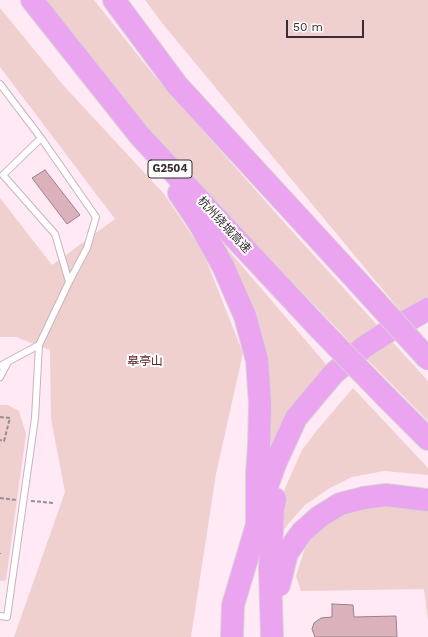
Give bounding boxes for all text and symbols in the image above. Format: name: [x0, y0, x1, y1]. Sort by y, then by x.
scale bar: [288, 12, 366, 38]
text: 50 m: [293, 20, 323, 34]
road number: G2504: [148, 160, 192, 178]
street label: 杭州绕城高速: [194, 194, 254, 256]
park label: 皋亭山: [127, 354, 163, 368]

